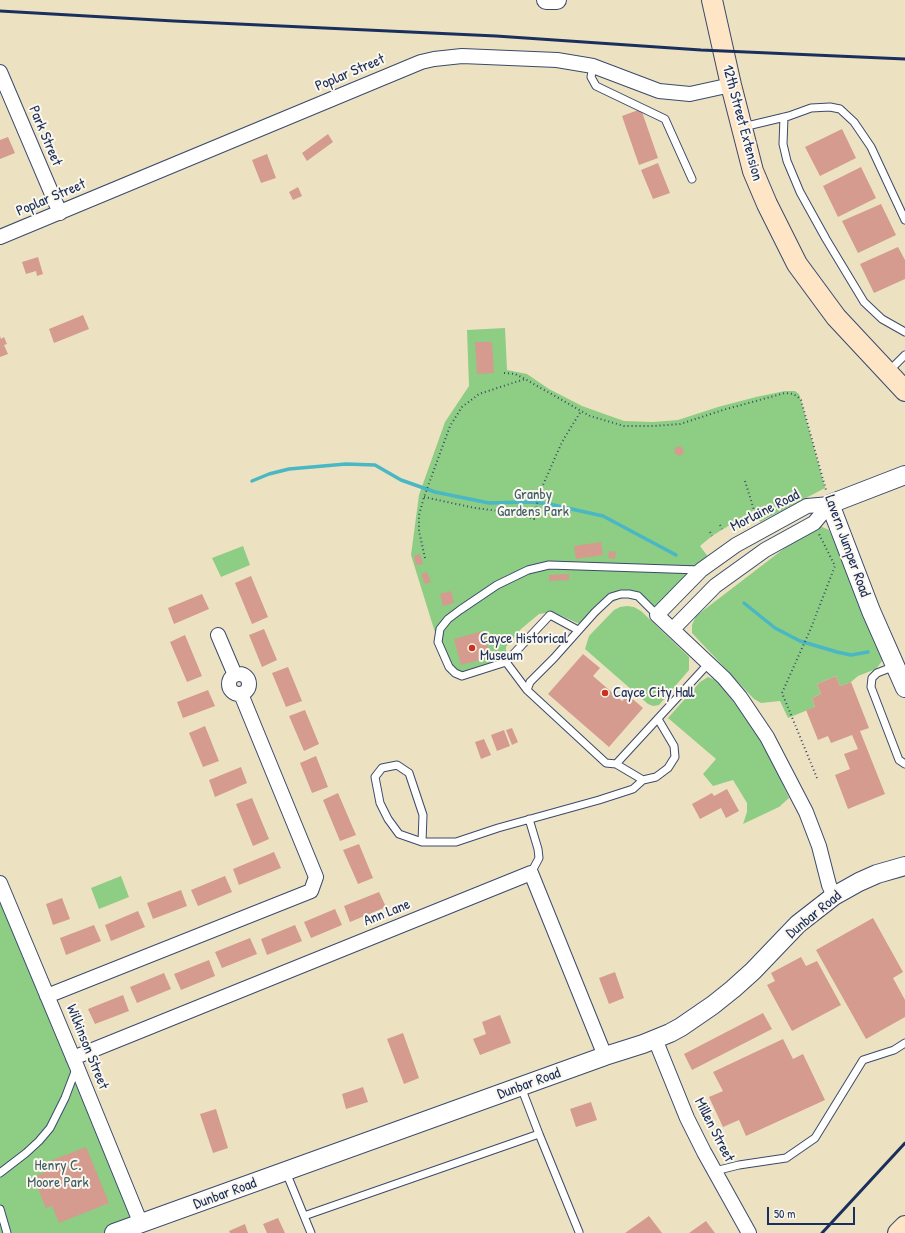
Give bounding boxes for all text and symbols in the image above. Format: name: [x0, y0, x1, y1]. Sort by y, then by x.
street label: Poplar Street: [313, 50, 387, 96]
street label: 12th Street Extension: [718, 63, 766, 183]
street label: Park Street: [24, 103, 66, 169]
street label: Poplar Street: [14, 175, 88, 221]
park label: Granby Gardens Park: [497, 486, 569, 521]
street label: Morlaine Road: [728, 486, 802, 536]
street label: Lavern Jumper Road: [820, 492, 874, 600]
place label: Cayce Historical Museum: [480, 630, 568, 665]
marker: Cayce Historical Museum: [467, 643, 477, 653]
place label: Cayce City Hall: [613, 684, 695, 702]
marker: Cayce City Hall: [600, 688, 610, 698]
street label: Dunbar Road: [783, 887, 845, 943]
street label: Ann Lane: [361, 896, 413, 930]
street label: Wilkinson Street: [62, 1002, 112, 1092]
street label: Dunbar Road: [495, 1064, 563, 1104]
street label: Millen Street: [690, 1095, 738, 1165]
park label: Henry C. Moore Park: [27, 1157, 89, 1192]
street label: Dunbar Road: [191, 1174, 259, 1214]
scale bar: [769, 1199, 857, 1225]
text: 50 m: [774, 1205, 795, 1222]

